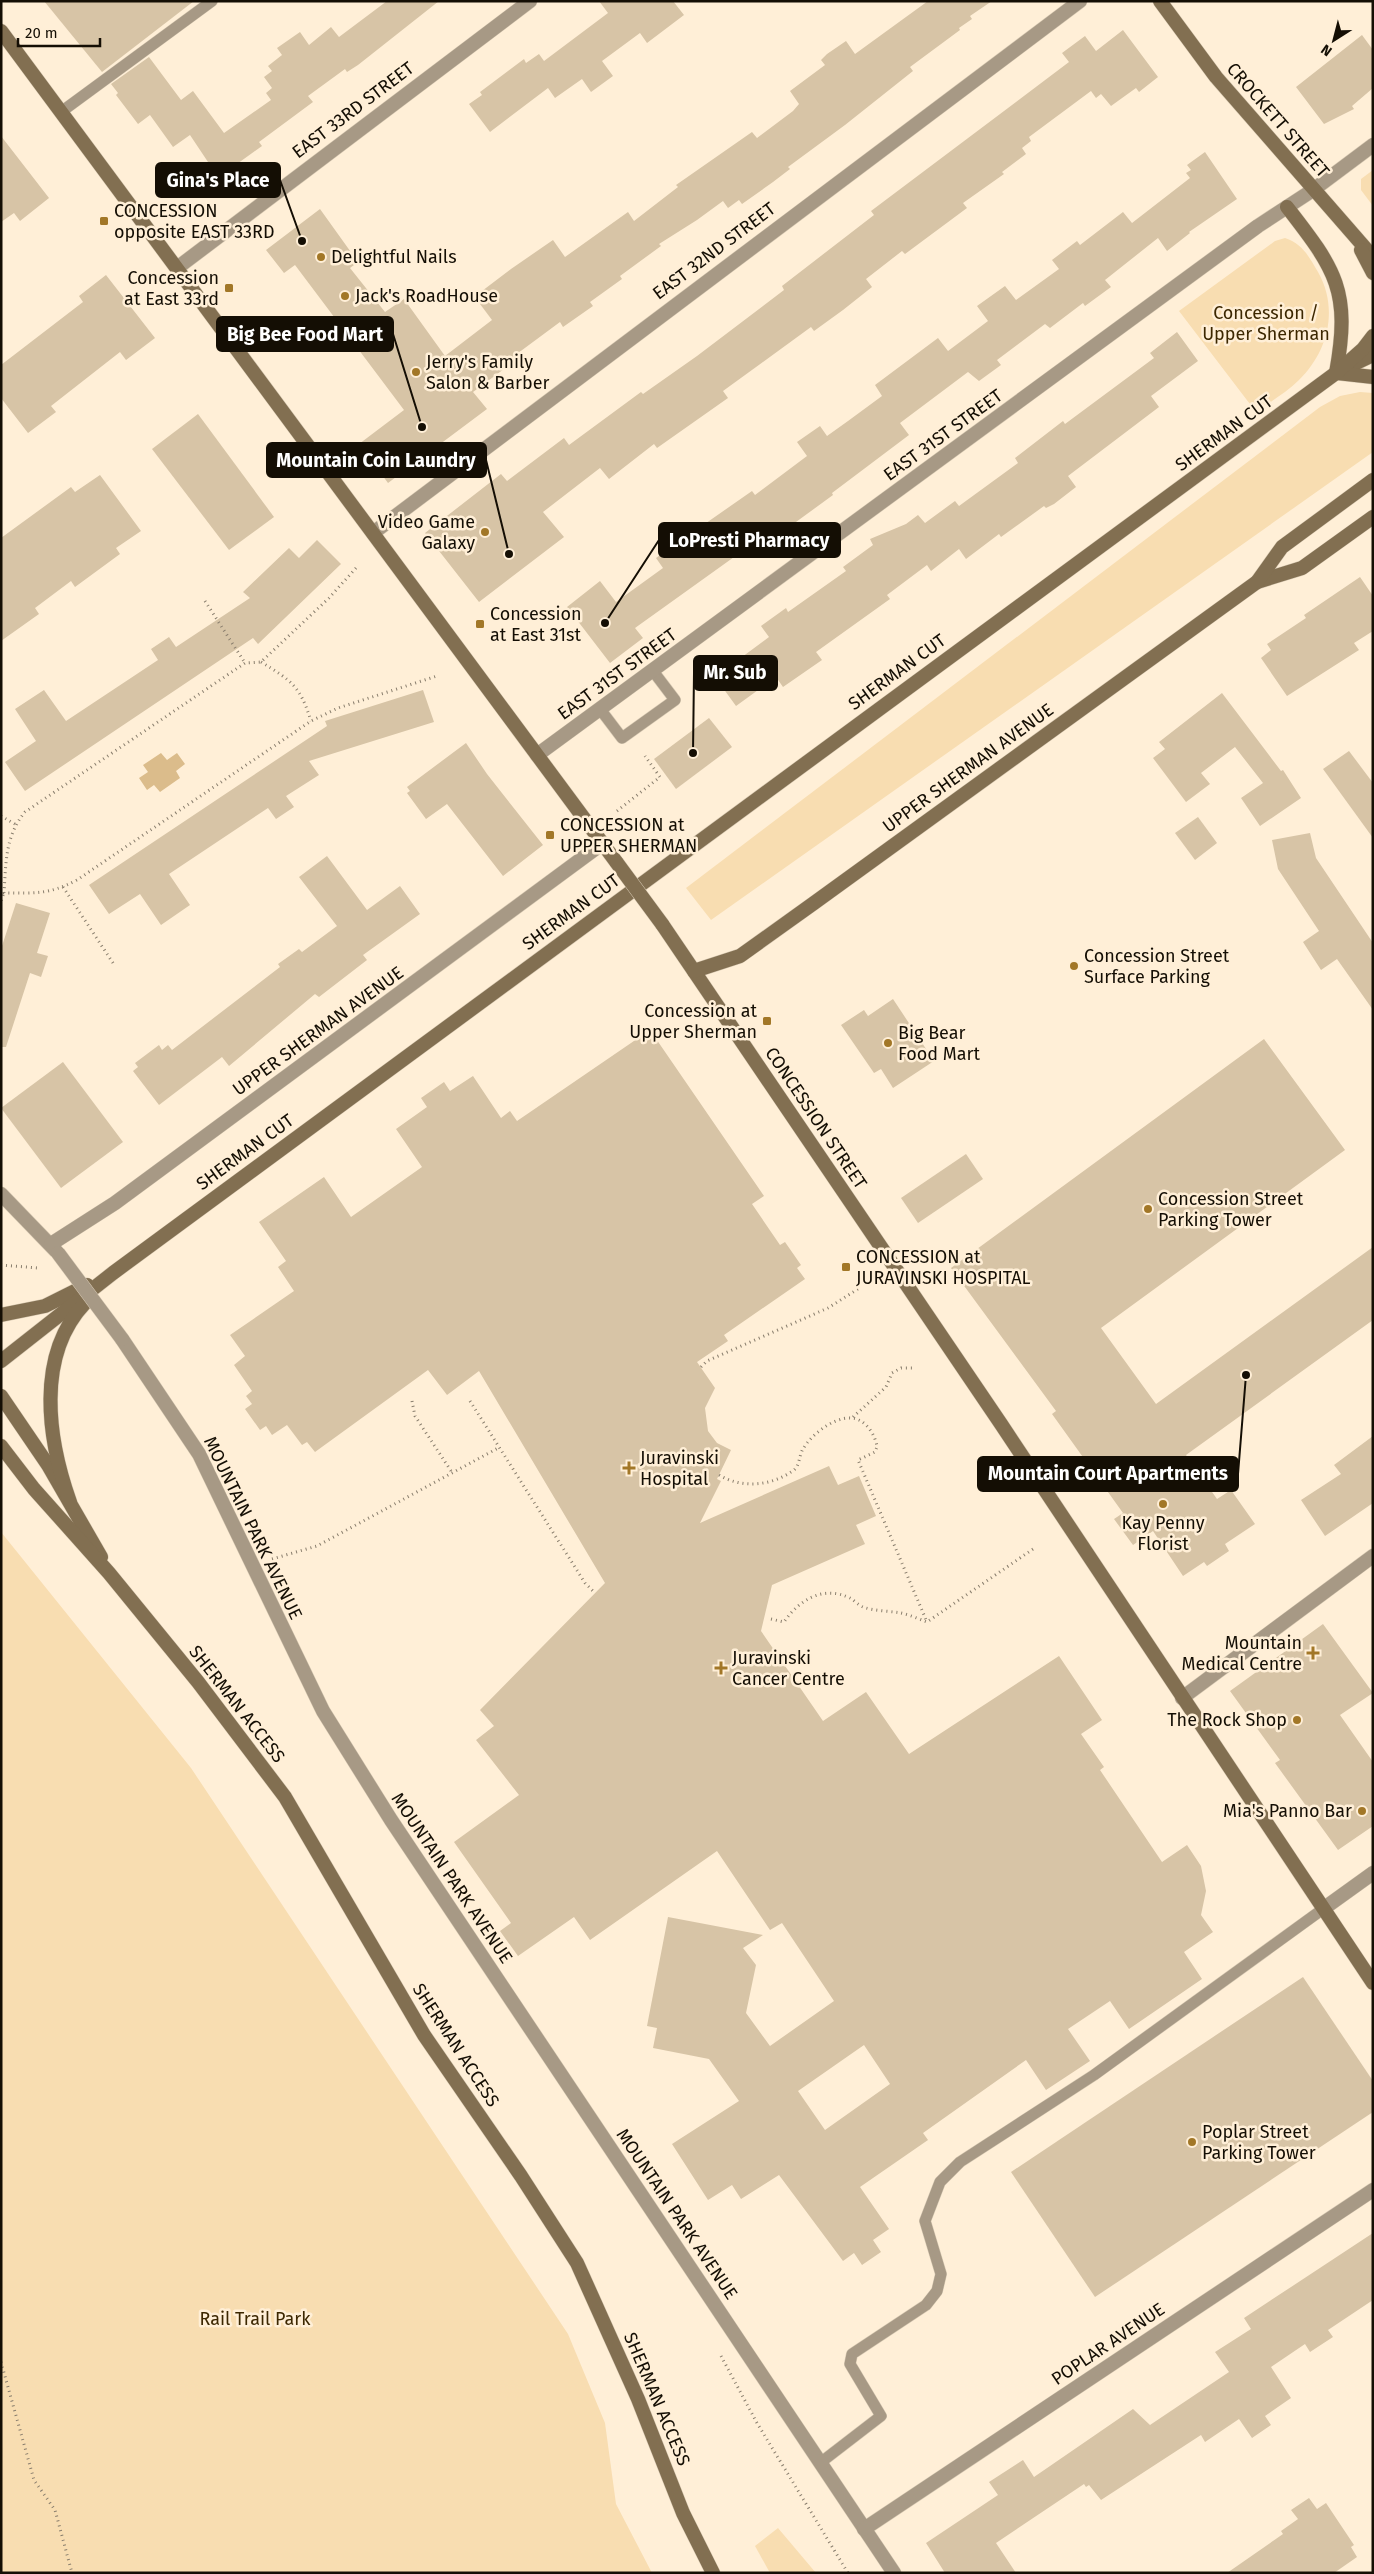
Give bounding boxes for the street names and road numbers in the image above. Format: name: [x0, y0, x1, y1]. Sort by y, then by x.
street label: EAST 33RD STREET: [288, 57, 419, 163]
street label: CROCKETT STREET: [1222, 58, 1334, 183]
street label: EAST 32ND STREET: [648, 197, 780, 304]
street label: EAST 31ST STREET: [879, 384, 1007, 485]
street label: SHERMAN CUT: [1171, 390, 1278, 476]
street label: EAST 31ST STREET: [553, 623, 681, 724]
street label: SHERMAN CUT: [844, 629, 951, 715]
street label: UPPER SHERMAN AVENUE: [878, 699, 1058, 837]
street label: SHERMAN CUT: [518, 869, 625, 955]
street label: UPPER SHERMAN AVENUE: [228, 962, 408, 1100]
street label: CONCESSION STREET: [760, 1043, 872, 1194]
street label: SHERMAN CUT: [192, 1109, 299, 1195]
street label: MOUNTAIN PARK AVENUE: [199, 1433, 307, 1623]
street label: SHERMAN ACCESS: [184, 1641, 290, 1767]
street label: MOUNTAIN PARK AVENUE: [387, 1788, 517, 1968]
street label: SHERMAN ACCESS: [408, 1979, 504, 2111]
street label: MOUNTAIN PARK AVENUE: [612, 2124, 742, 2304]
street label: POPLAR AVENUE: [1047, 2298, 1169, 2390]
street label: SHERMAN ACCESS: [619, 2329, 695, 2469]

